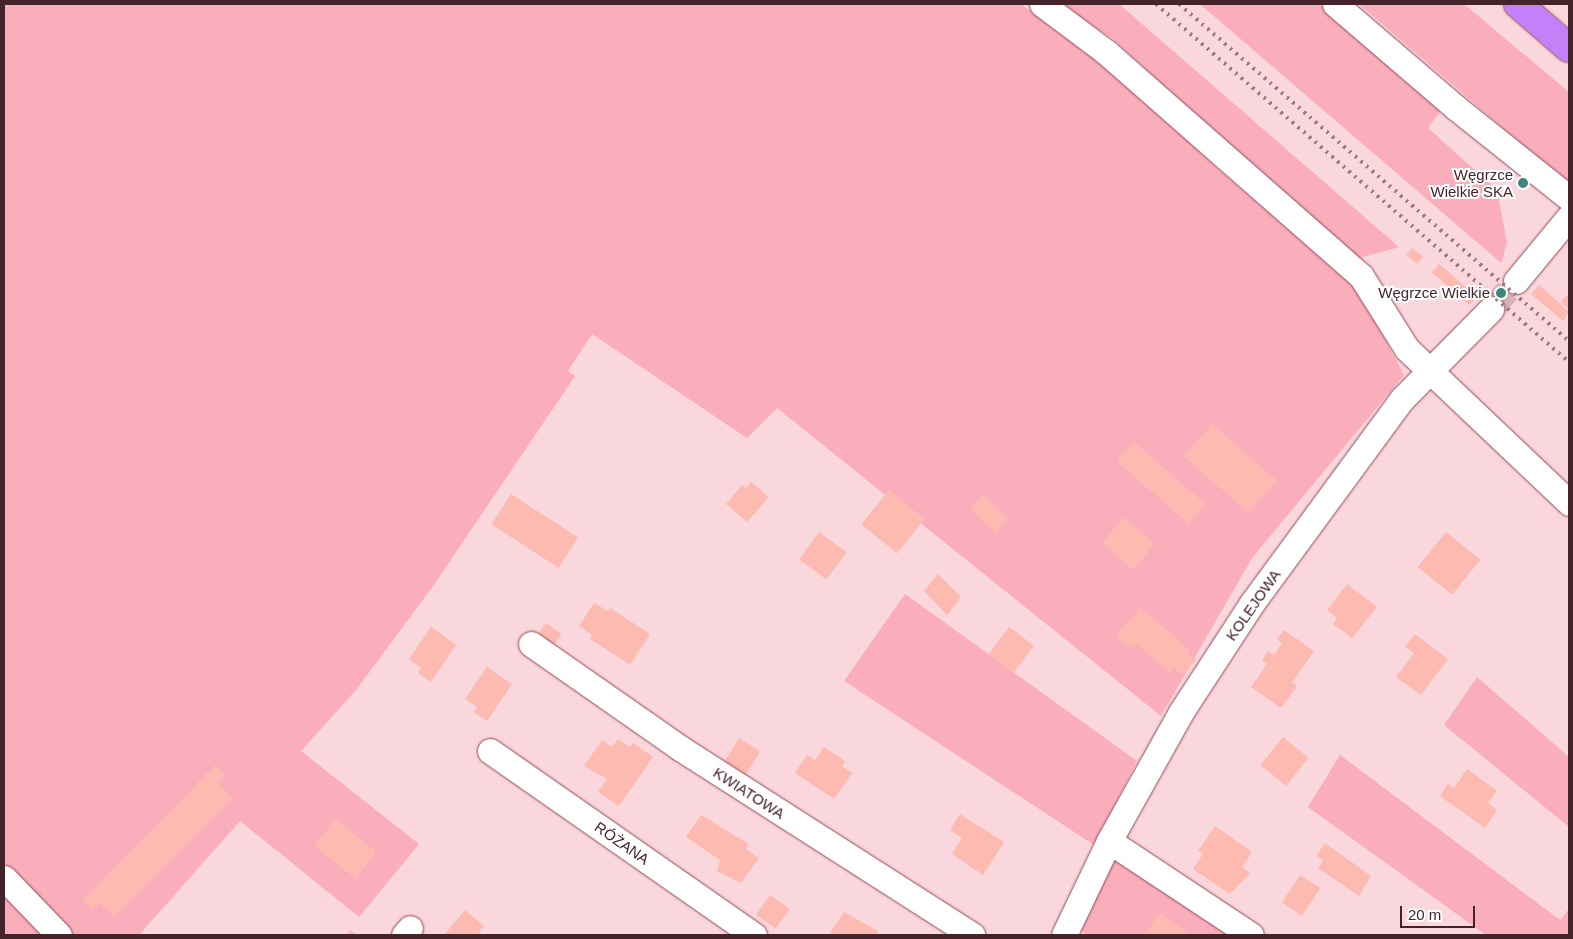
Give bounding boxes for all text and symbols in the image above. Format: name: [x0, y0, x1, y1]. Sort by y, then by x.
place label: Węgrzce Wielkie SKA: [1430, 165, 1513, 200]
marker: Węgrzce Wielkie SKA: [1517, 177, 1529, 189]
place label: Węgrzce Wielkie: [1378, 284, 1490, 302]
marker: Węgrzce Wielkie: [1494, 286, 1508, 300]
street label: KOLEJOWA: [1222, 566, 1284, 644]
street label: KWIATOWA: [710, 763, 788, 823]
street label: RÓŻANA: [591, 818, 653, 868]
scale bar: [1403, 896, 1478, 928]
text: 20 m: [1408, 906, 1441, 923]

